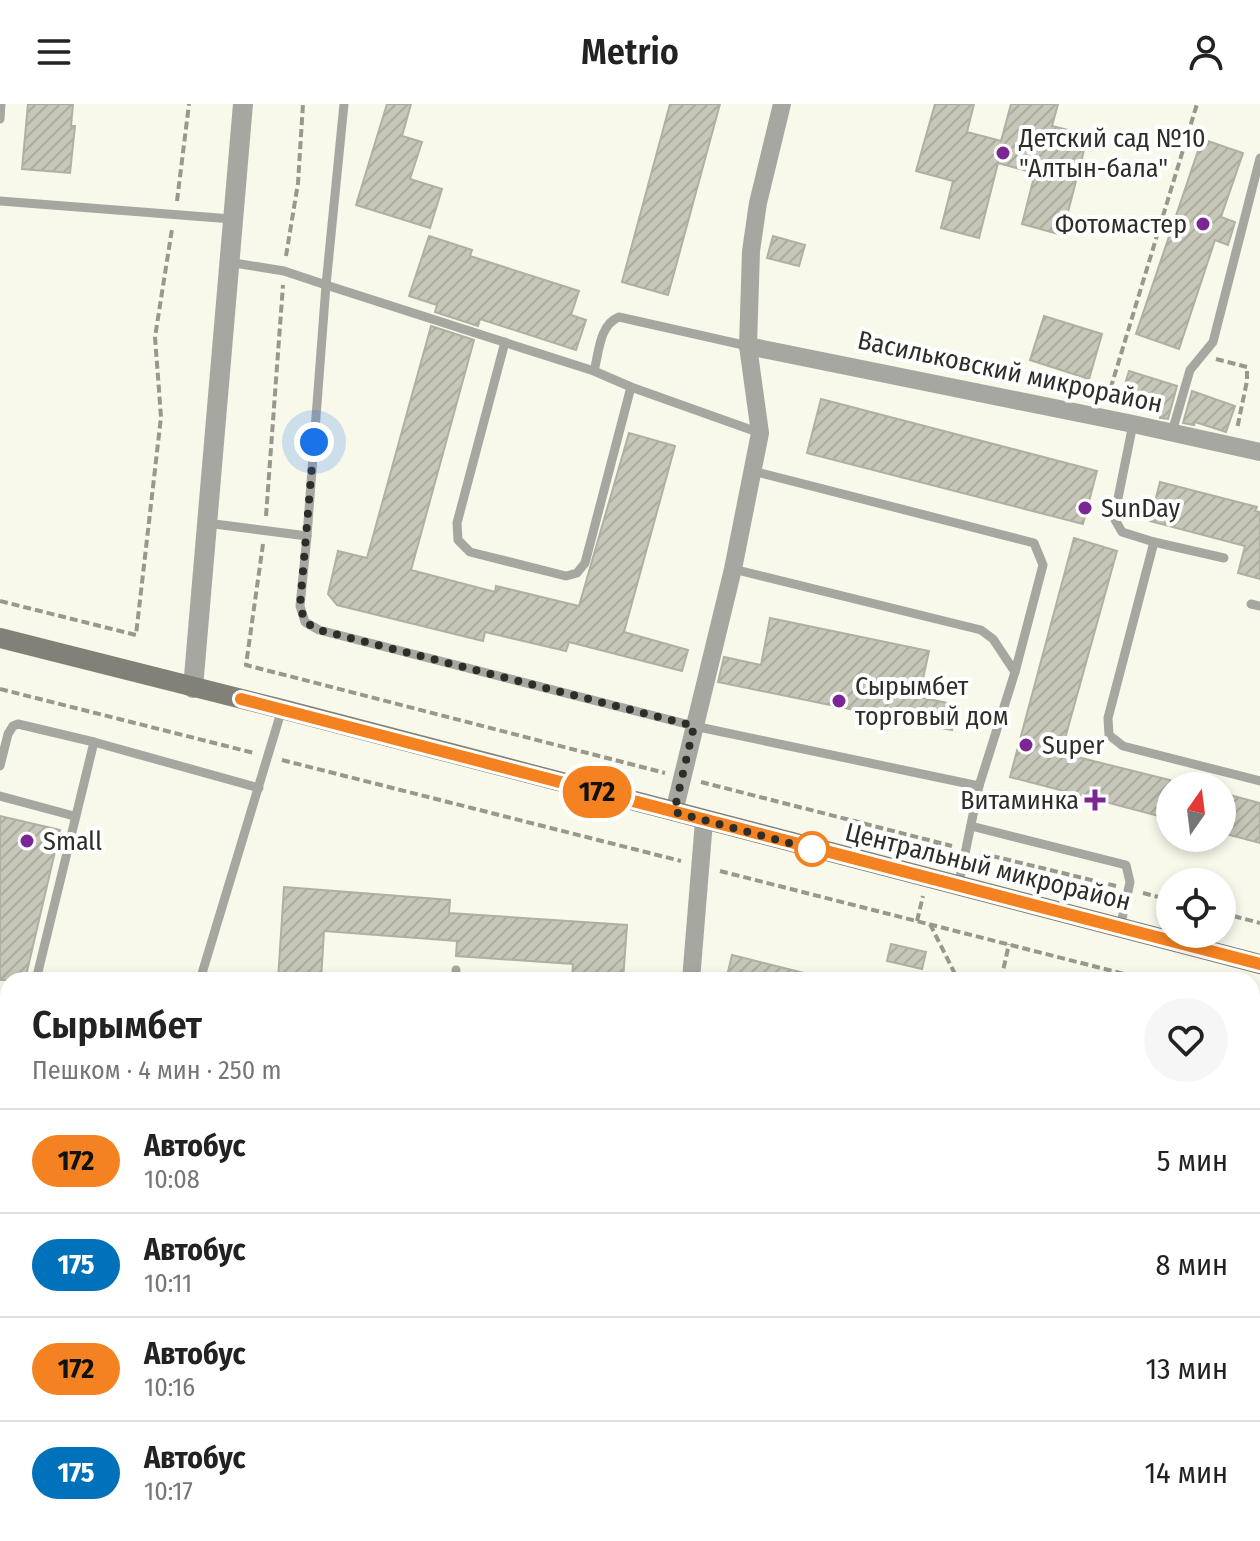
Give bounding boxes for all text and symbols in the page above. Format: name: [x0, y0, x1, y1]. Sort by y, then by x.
icon: menu: [32, 30, 76, 74]
text: Metrio: [581, 30, 679, 74]
icon: person: [1184, 30, 1228, 74]
place label: Детский сад №10 "Алтын-бала": [1018, 123, 1206, 184]
marker: Детский сад №10 "Алтын-бала": [994, 144, 1012, 162]
place label: Фотомастер: [1055, 209, 1187, 240]
marker: Фотомастер: [1194, 215, 1212, 233]
street label: Васильковский микрорайон: [855, 325, 1165, 419]
your location: [294, 422, 334, 462]
place label: SunDay: [1101, 493, 1180, 524]
marker: SunDay: [1076, 499, 1094, 517]
place label: Сырымбет торговый дом: [855, 671, 1008, 732]
marker: Сырымбет торговый дом: [830, 692, 848, 710]
place label: Super: [1042, 730, 1104, 761]
marker: Super: [1017, 736, 1035, 754]
line badge: 172: [551, 766, 643, 818]
north arrow: [1156, 772, 1236, 852]
map controls: [1156, 772, 1236, 948]
text: 172: [579, 775, 615, 808]
place label: Витаминка: [960, 785, 1079, 816]
marker: Витаминка: [1086, 791, 1104, 809]
street label: Центральный микрорайон: [842, 816, 1134, 918]
place label: Small: [43, 826, 102, 857]
marker: Small: [18, 832, 36, 850]
unlabelled marker: [795, 832, 829, 866]
button: locate: [1156, 868, 1236, 948]
button: heart: [1144, 998, 1228, 1082]
text: Сырымбет: [32, 1002, 202, 1048]
text: Пешком · 4 мин · 250 m: [32, 1055, 281, 1086]
text: Автобус: [144, 1128, 246, 1164]
text: 5 мин: [1157, 1143, 1228, 1179]
text: 172: [58, 1144, 94, 1177]
text: 10:08: [144, 1164, 200, 1195]
text: Автобус: [144, 1232, 246, 1268]
text: 8 мин: [1156, 1247, 1228, 1283]
text: 175: [57, 1248, 95, 1281]
text: 10:11: [144, 1268, 192, 1299]
text: Автобус: [144, 1336, 246, 1372]
text: 13 мин: [1145, 1351, 1228, 1387]
text: 172: [58, 1352, 94, 1385]
text: 10:16: [144, 1372, 195, 1403]
text: Автобус: [144, 1440, 246, 1476]
text: 14 мин: [1144, 1455, 1228, 1491]
text: 175: [57, 1456, 95, 1489]
text: 10:17: [144, 1476, 193, 1507]

